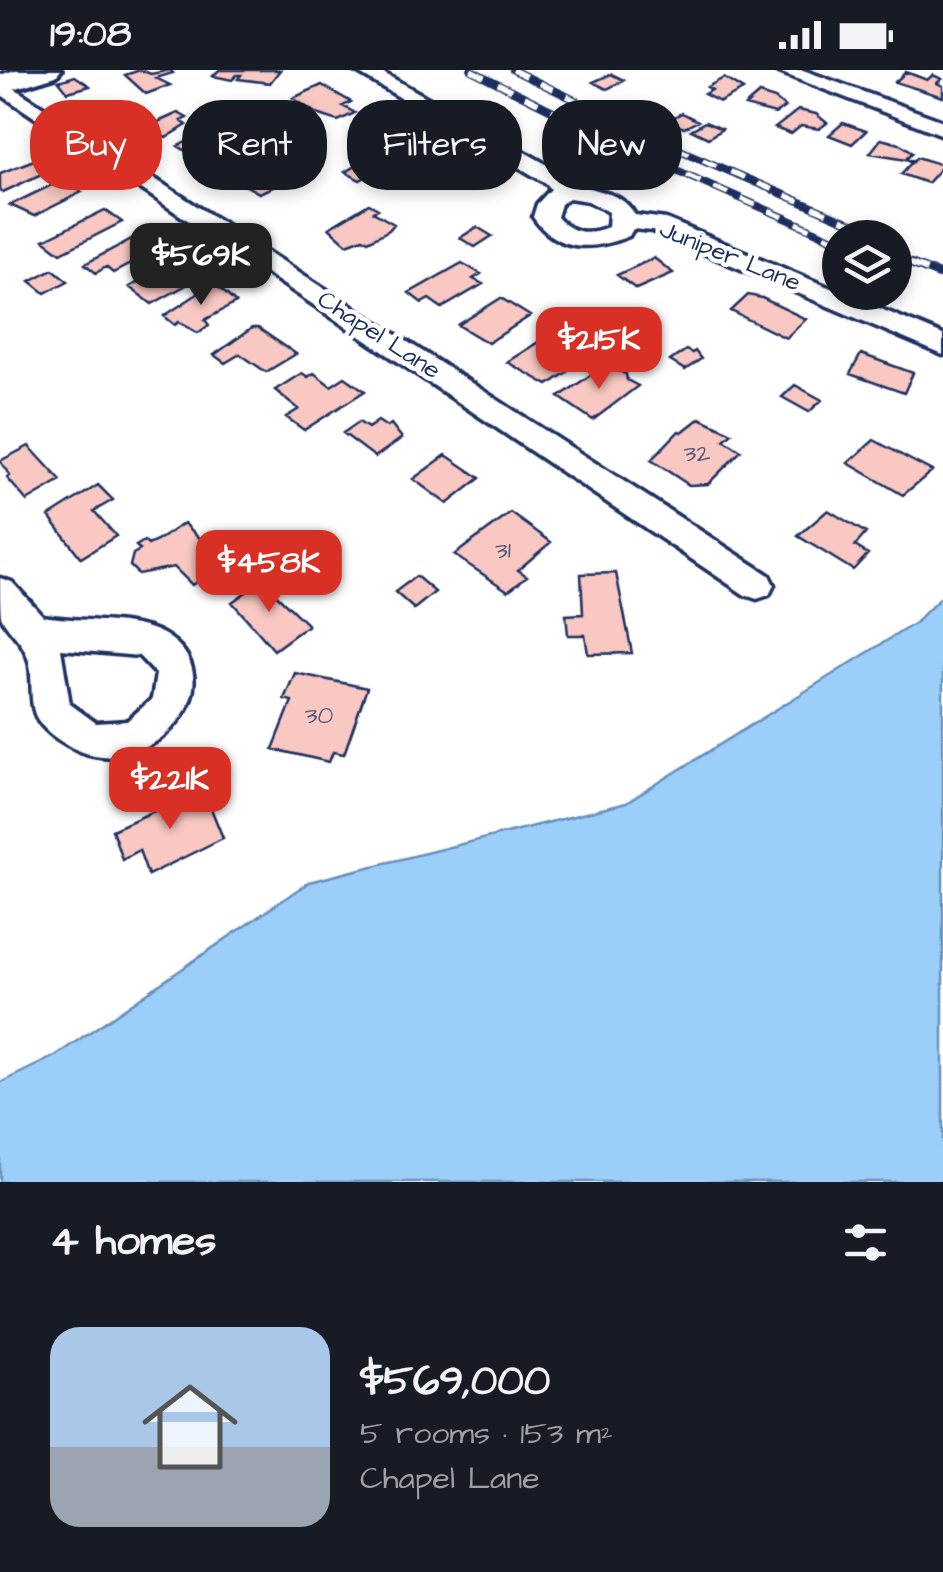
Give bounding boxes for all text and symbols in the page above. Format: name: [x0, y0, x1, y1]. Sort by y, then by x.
text: 19:08: [50, 9, 131, 61]
chip: Buy: [30, 100, 162, 190]
chip: Rent: [182, 100, 327, 190]
chip: Filters: [347, 100, 522, 190]
chip: New: [542, 100, 682, 190]
street label: Juniper Lane: [654, 212, 806, 300]
map controls: [822, 220, 912, 310]
button: layers: [822, 220, 912, 310]
pin: $569K: [131, 223, 271, 308]
text: $569K: [152, 233, 250, 278]
street label: Chapel Lane: [311, 282, 447, 388]
pin: $215K: [529, 307, 669, 392]
text: $215K: [558, 317, 640, 362]
house number: 32: [683, 436, 711, 471]
pin: $458K: [199, 530, 339, 615]
house number: 31: [495, 533, 511, 568]
text: $458K: [218, 540, 320, 585]
house number: 30: [305, 698, 333, 733]
pin: $221K: [100, 747, 240, 832]
text: $221K: [131, 757, 209, 802]
text: 4 homes: [50, 1213, 216, 1271]
icon: filters: [838, 1215, 893, 1270]
text: $569,000: [360, 1353, 550, 1411]
icon: home: [130, 1367, 250, 1487]
text: 5 rooms · 153 m²: [360, 1411, 613, 1456]
text: Chapel Lane: [360, 1456, 540, 1501]

